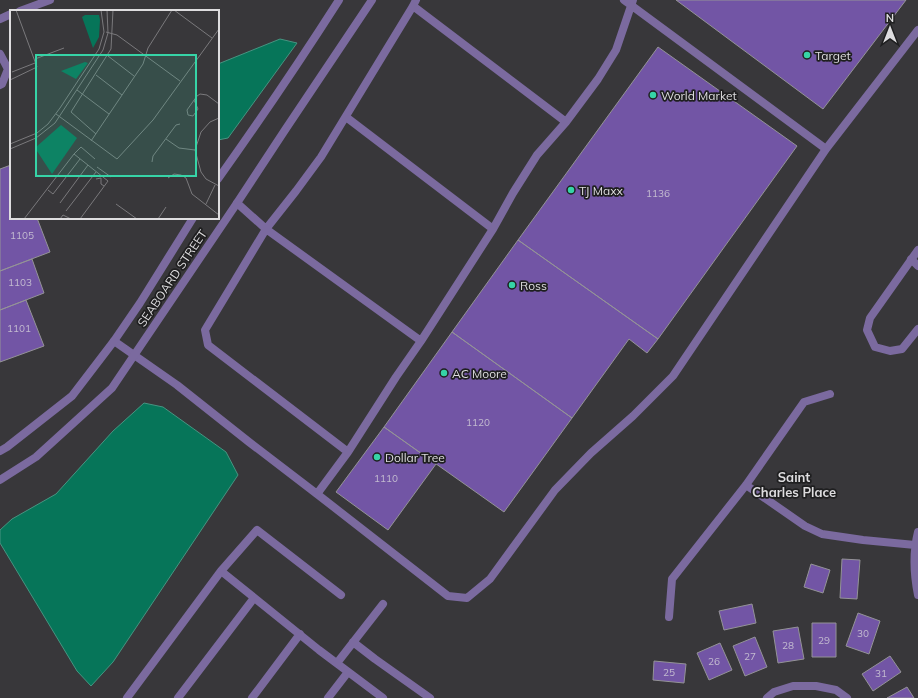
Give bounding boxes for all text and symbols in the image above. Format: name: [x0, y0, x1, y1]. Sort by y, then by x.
north arrow: [870, 8, 910, 48]
inset map: [10, 10, 219, 219]
text: N: [886, 11, 894, 25]
place label: Target: [815, 48, 851, 63]
marker: Target: [802, 50, 812, 60]
place label: World Market: [661, 88, 737, 103]
marker: World Market: [648, 90, 658, 100]
place label: TJ Maxx: [579, 183, 624, 198]
marker: TJ Maxx: [566, 185, 576, 195]
house number: 1136: [646, 187, 670, 200]
street label: SEABOARD STREET: [134, 226, 210, 329]
house number: 1105: [10, 229, 34, 242]
house number: 1103: [8, 276, 32, 289]
place label: Ross: [520, 278, 547, 293]
marker: Ross: [507, 280, 517, 290]
house number: 1101: [7, 322, 31, 335]
place label: AC Moore: [452, 366, 507, 381]
marker: AC Moore: [439, 368, 449, 378]
house number: 1120: [466, 416, 490, 429]
place label: Dollar Tree: [385, 450, 445, 465]
marker: Dollar Tree: [372, 452, 382, 462]
district label: Saint Charles Place: [752, 469, 836, 500]
house number: 1110: [374, 472, 398, 485]
house number: 30: [857, 627, 869, 640]
house number: 29: [818, 634, 830, 647]
house number: 28: [782, 639, 794, 652]
house number: 27: [744, 650, 756, 663]
house number: 26: [708, 655, 720, 668]
house number: 25: [663, 666, 675, 679]
house number: 31: [875, 667, 887, 680]

